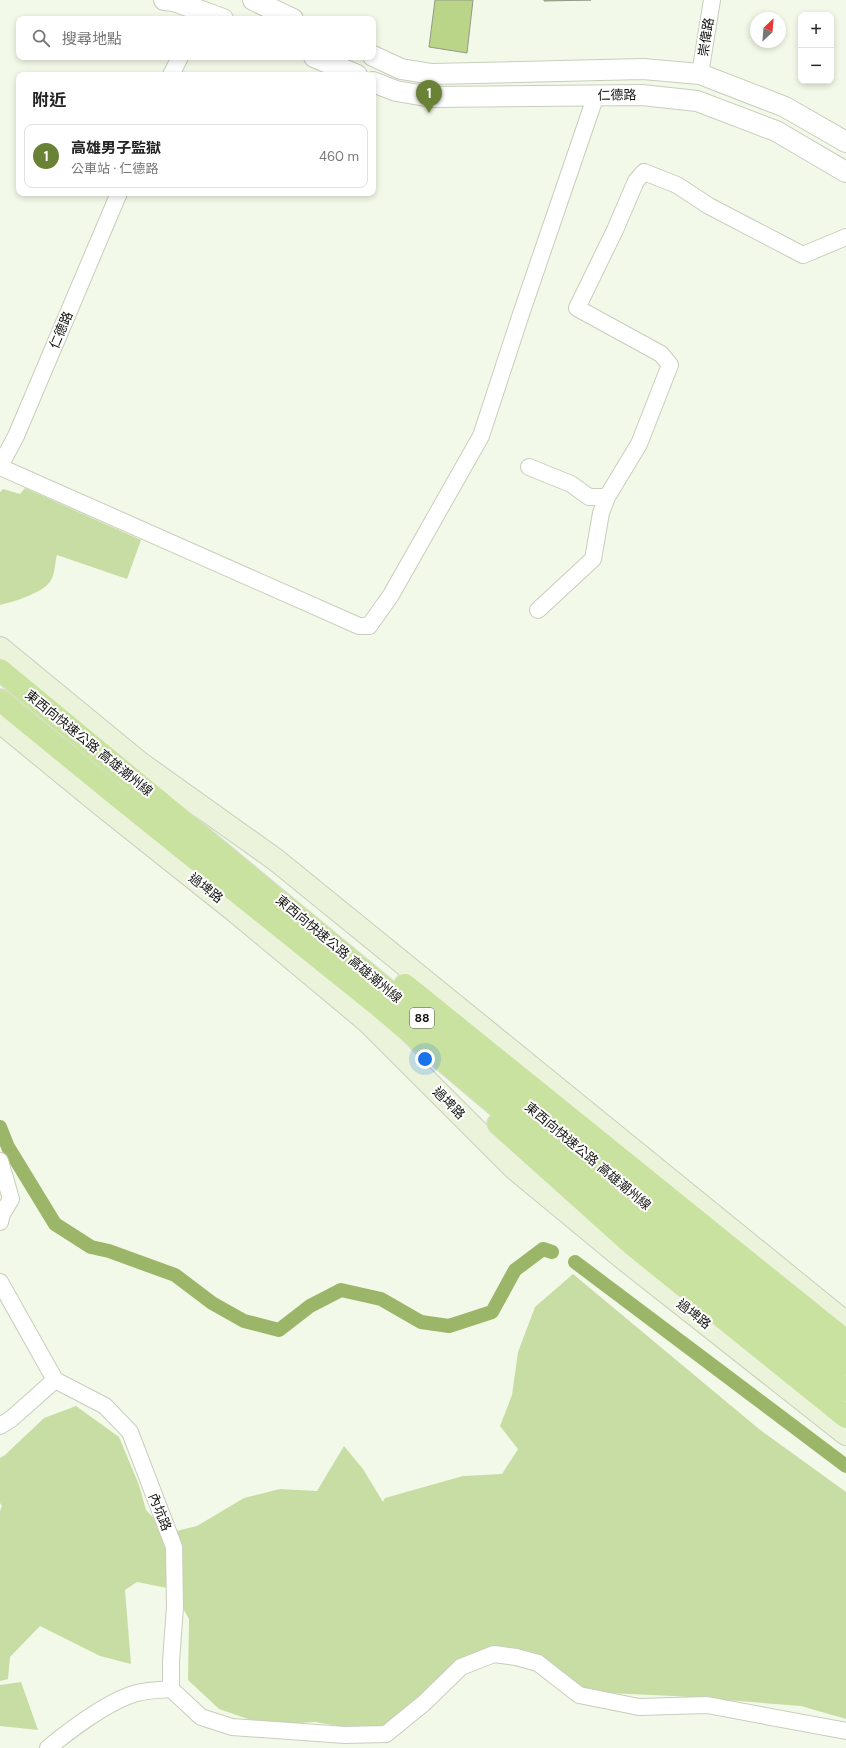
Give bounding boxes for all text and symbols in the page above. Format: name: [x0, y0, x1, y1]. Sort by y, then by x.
north arrow: [750, 12, 786, 48]
map controls: [798, 12, 834, 84]
button: +: [798, 12, 834, 48]
search box: [16, 16, 376, 60]
street label: 崇偉路: [695, 16, 717, 58]
icon: search: [30, 27, 52, 49]
text: 搜尋地點: [62, 29, 122, 49]
button: −: [798, 48, 834, 84]
pin: 1: [416, 80, 442, 113]
street label: 仁德路: [597, 86, 637, 104]
text: 附近: [32, 89, 66, 111]
text: 高雄男子監獄: [71, 138, 161, 158]
text: 1: [44, 148, 48, 165]
text: 460 m: [319, 148, 359, 165]
text: 公車站 · 仁德路: [71, 160, 159, 177]
street label: 仁德路: [46, 309, 76, 351]
street label: 東西向快速公路 高雄潮州線: [22, 686, 156, 800]
street label: 過埤路: [185, 869, 227, 907]
street label: 東西向快速公路 高雄潮州線: [272, 891, 406, 1007]
road number: 88: [410, 1008, 434, 1028]
your location: [415, 1049, 435, 1069]
street label: 過埤路: [429, 1083, 469, 1123]
street label: 東西向快速公路 高雄潮州線: [521, 1098, 655, 1214]
street label: 過埤路: [673, 1295, 715, 1333]
street label: 內坑路: [145, 1491, 175, 1533]

